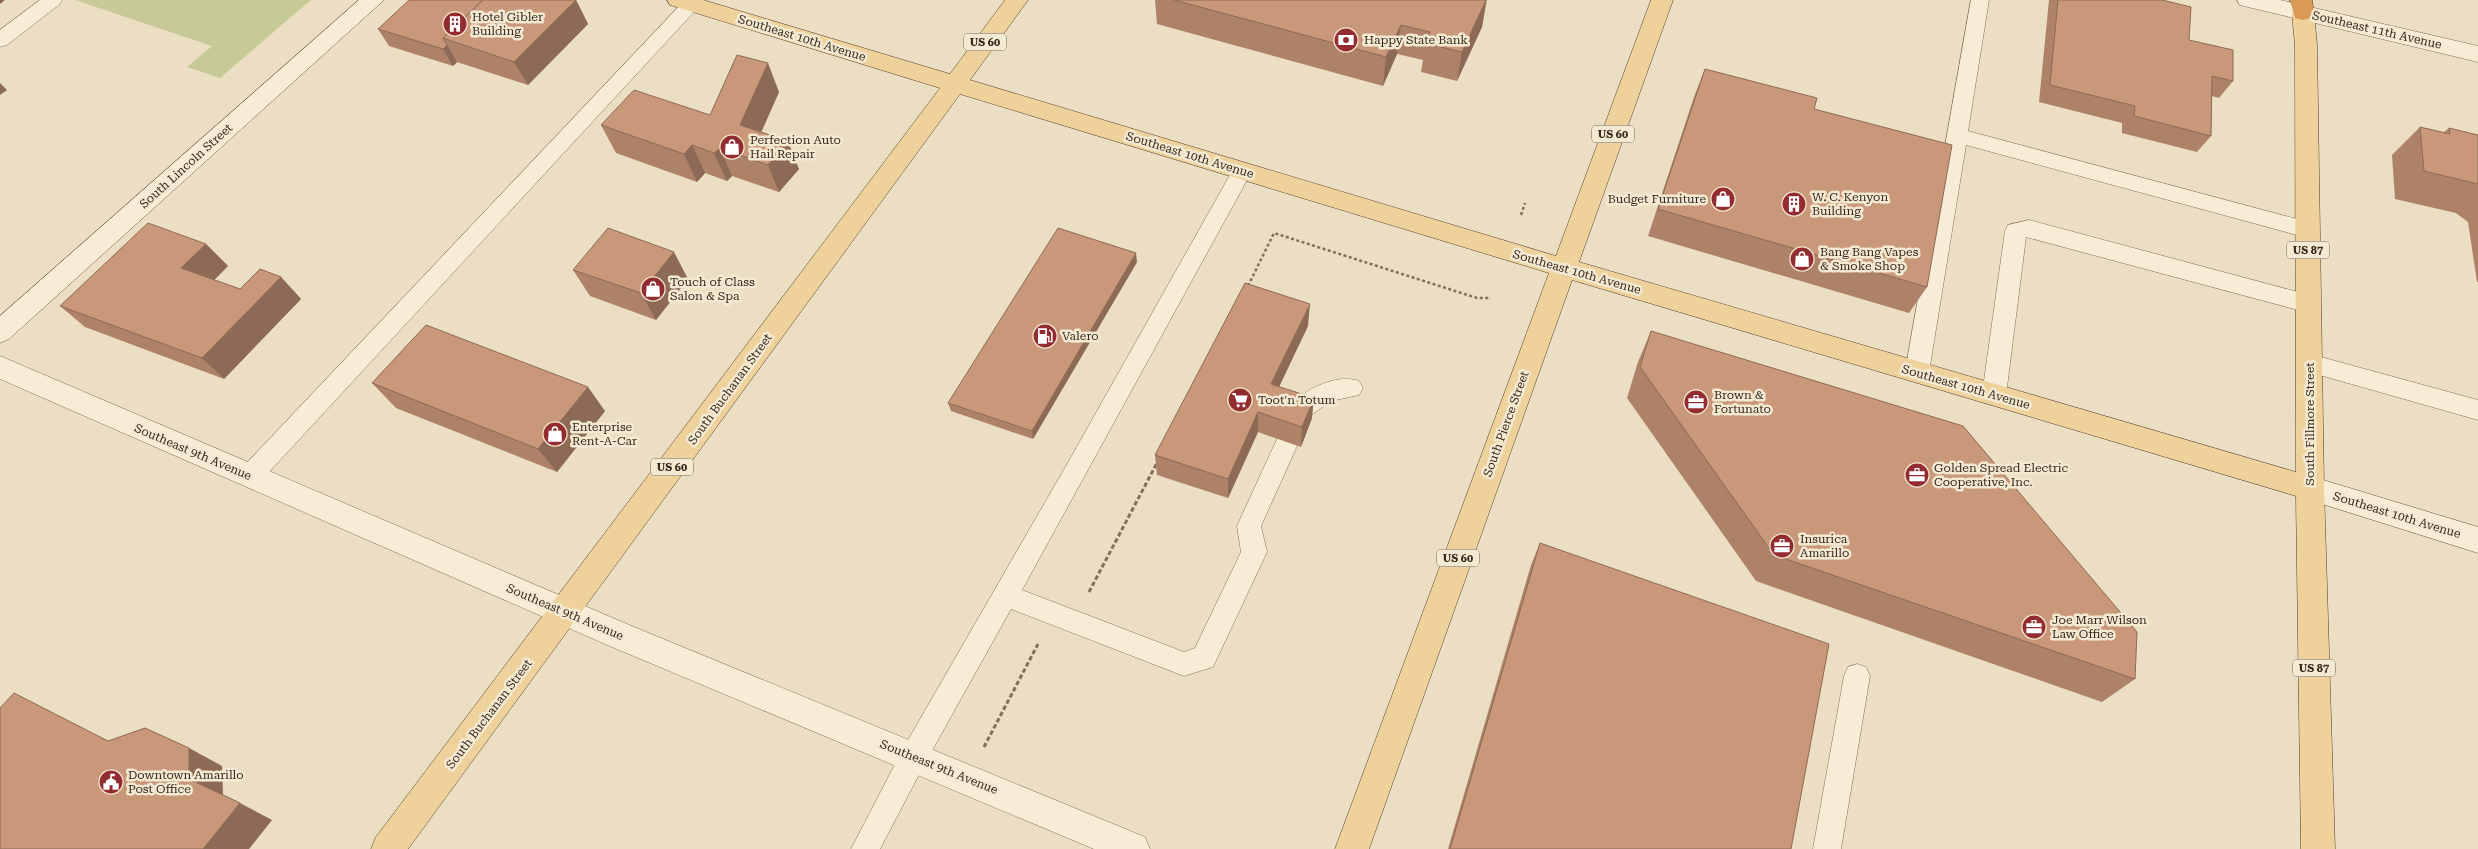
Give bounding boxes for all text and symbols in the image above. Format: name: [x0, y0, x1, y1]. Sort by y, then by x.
street label: Southeast 11th Avenue: [2311, 8, 2444, 52]
place label: Hotel Gibler Building: [472, 10, 543, 38]
building icon: Hotel Gibler Building: [442, 11, 468, 37]
street label: Southeast 10th Avenue: [736, 12, 868, 64]
bank icon: Happy State Bank: [1333, 27, 1359, 53]
place label: Happy State Bank: [1364, 33, 1468, 47]
road number: US 60: [964, 34, 1006, 51]
street label: South Lincoln Street: [137, 120, 236, 211]
road number: US 60: [1592, 126, 1634, 142]
street label: Southeast 10th Avenue: [1124, 129, 1256, 181]
place label: Perfection Auto Hail Repair: [750, 133, 841, 161]
shop icon: Perfection Auto Hail Repair: [719, 134, 745, 160]
shop icon: Budget Furniture: [1710, 186, 1736, 212]
place label: W. C. Kenyon Building: [1812, 190, 1888, 218]
building icon: W. C. Kenyon Building: [1781, 191, 1807, 217]
place label: Budget Furniture: [1608, 192, 1706, 206]
road number: US 87: [2287, 242, 2329, 258]
place label: Bang Bang Vapes & Smoke Shop: [1820, 245, 1919, 273]
shop icon: Bang Bang Vapes & Smoke Shop: [1789, 246, 1815, 272]
street label: Southeast 10th Avenue: [1511, 247, 1643, 297]
place label: Touch of Class Salon & Spa: [670, 275, 755, 303]
shop icon: Touch of Class Salon & Spa: [640, 276, 666, 302]
fuel station icon: Valero: [1032, 323, 1058, 349]
place label: Valero: [1062, 329, 1099, 343]
street label: South Buchanan Street: [685, 330, 775, 447]
street label: Southeast 10th Avenue: [1900, 362, 2032, 412]
street label: South Fillmore Street: [2303, 362, 2317, 486]
street label: South Pierce Street: [1480, 369, 1532, 479]
supermarket icon: Toot'n Totum: [1227, 387, 1253, 413]
place label: Brown & Fortunato: [1714, 388, 1771, 416]
office icon: Brown & Fortunato: [1683, 389, 1709, 415]
place label: Toot'n Totum: [1258, 393, 1335, 407]
place label: Enterprise Rent-A-Car: [572, 420, 637, 448]
street label: Southeast 9th Avenue: [132, 421, 254, 483]
shop icon: Enterprise Rent-A-Car: [542, 421, 568, 447]
road number: US 60: [651, 458, 693, 476]
place label: Golden Spread Electric Cooperative, Inc.: [1934, 461, 2068, 489]
office icon: Golden Spread Electric Cooperative, Inc.: [1904, 462, 1930, 488]
street label: Southeast 10th Avenue: [2331, 489, 2463, 541]
place label: Insurica Amarillo: [1800, 532, 1849, 560]
office icon: Insurica Amarillo: [1769, 533, 1795, 559]
road number: US 60: [1437, 550, 1479, 566]
street label: Southeast 9th Avenue: [504, 581, 626, 643]
place label: Joe Marr Wilson Law Office: [2052, 613, 2147, 641]
office icon: Joe Marr Wilson Law Office: [2021, 614, 2047, 640]
street label: South Buchanan Street: [443, 656, 535, 772]
road number: US 87: [2293, 660, 2335, 676]
street label: Southeast 9th Avenue: [878, 737, 1000, 797]
place label: Downtown Amarillo Post Office: [128, 768, 244, 796]
public building icon: Downtown Amarillo Post Office: [98, 769, 124, 795]

